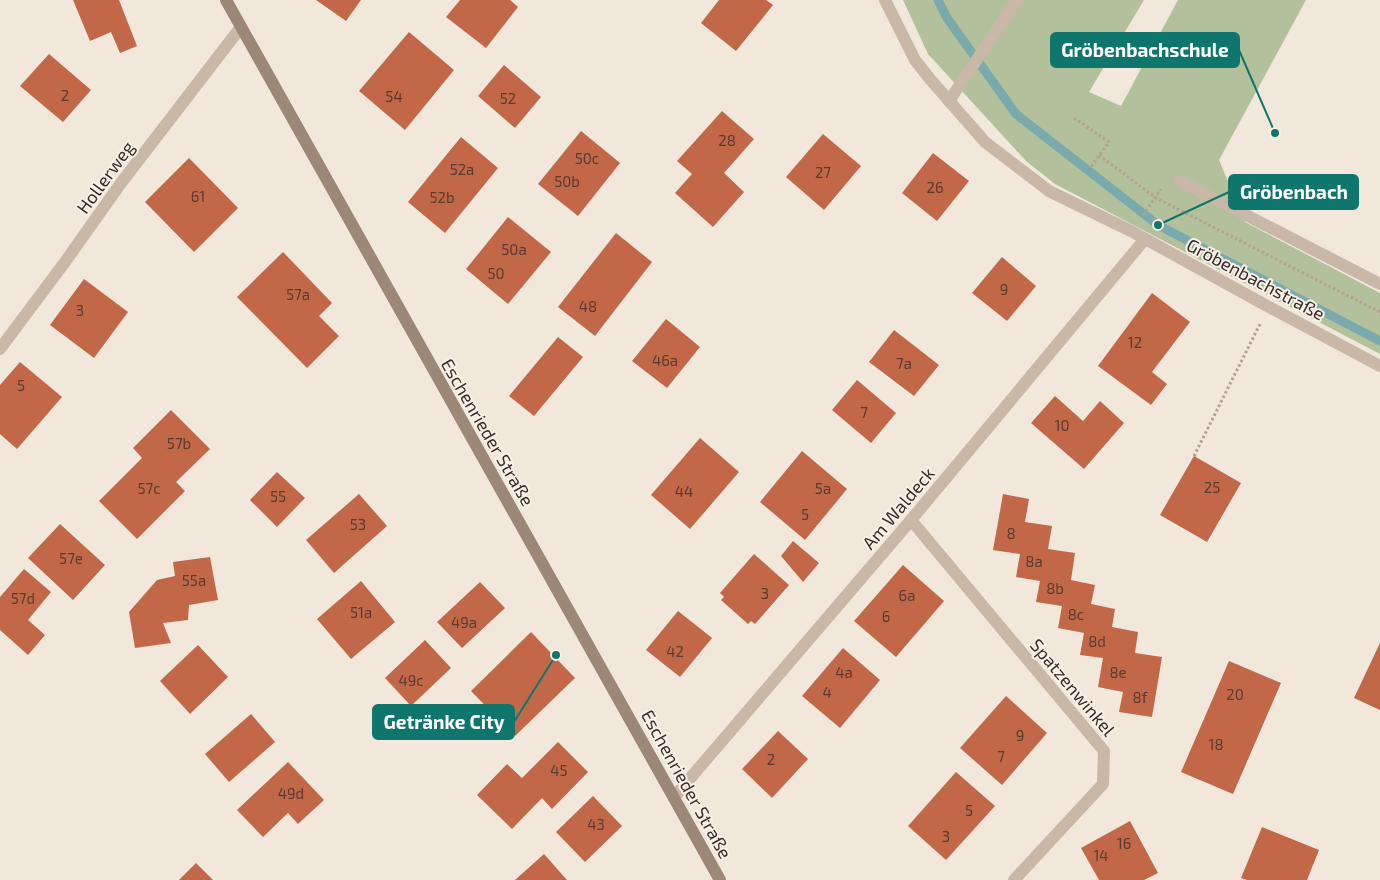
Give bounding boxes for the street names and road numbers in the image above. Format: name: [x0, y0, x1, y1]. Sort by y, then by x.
street label: Hollerweg: [71, 136, 139, 218]
street label: Gröbenbachstraße: [1183, 233, 1329, 325]
street label: Eschenrieder Straße: [437, 354, 539, 510]
street label: Am Waldeck: [857, 462, 939, 554]
street label: Spatzenwinkel: [1026, 634, 1120, 741]
street label: Eschenrieder Straße: [637, 706, 737, 862]

